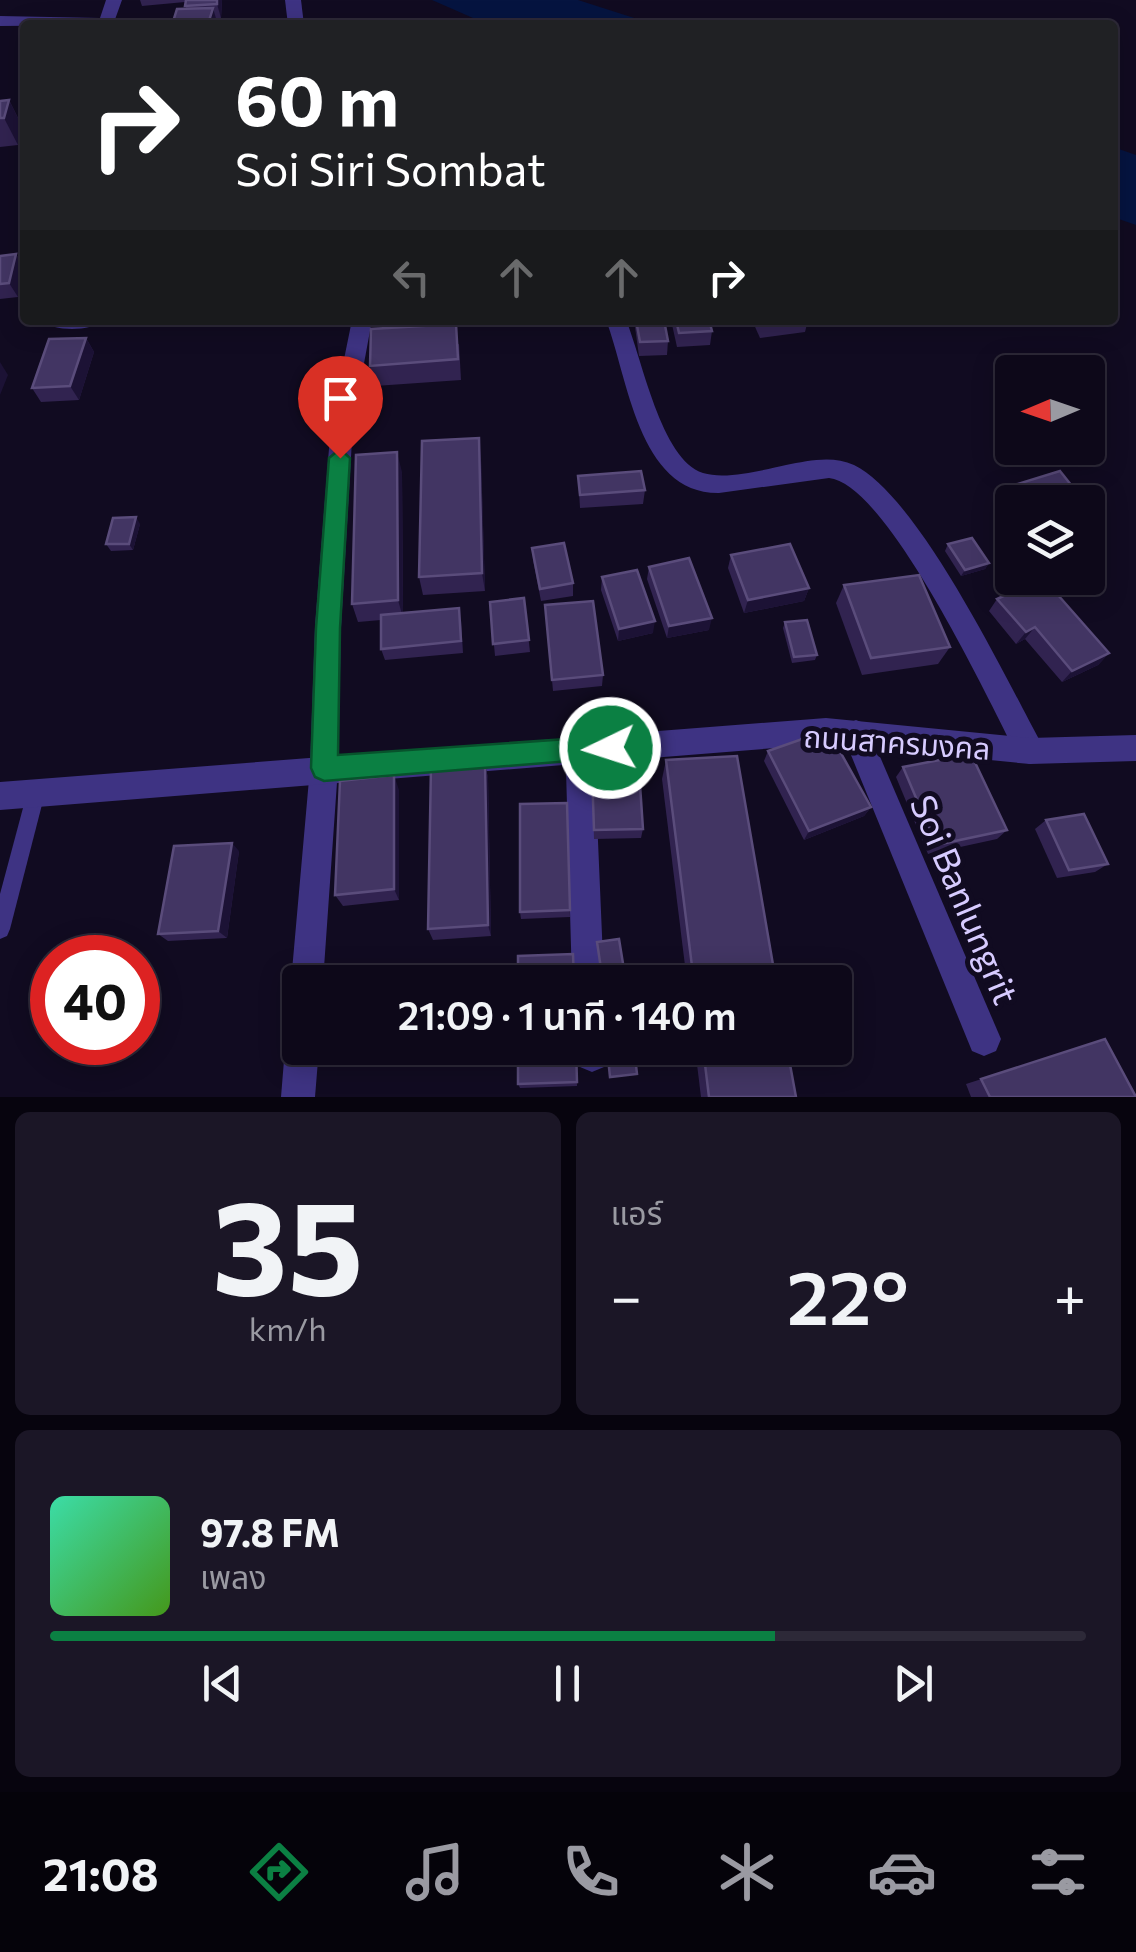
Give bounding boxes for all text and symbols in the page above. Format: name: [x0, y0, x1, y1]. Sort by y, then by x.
text: 60 m: [235, 55, 399, 140]
icon: right: [70, 60, 200, 190]
text: Soi Siri Sombat: [235, 140, 546, 195]
icon: left: [384, 250, 439, 305]
icon: ahead: [489, 250, 544, 305]
icon: ahead: [594, 250, 649, 305]
icon: right: [699, 250, 754, 305]
north arrow: [995, 355, 1105, 465]
map controls: [995, 355, 1105, 595]
pin: [298, 356, 383, 459]
icon: arrive: [313, 371, 368, 426]
button: layers: [995, 485, 1105, 595]
position arrow: [558, 696, 662, 800]
street label: ถนนสาครมงคล: [802, 716, 992, 766]
street label: Soi Banlungrit: [903, 788, 1029, 1010]
speed limit sign: 40: [30, 935, 160, 1065]
text: 21:09 · 1 นาที · 140 m: [398, 991, 736, 1038]
text: 35: [212, 1163, 364, 1322]
text: แอร์: [611, 1192, 662, 1232]
text: 22°: [787, 1249, 909, 1340]
text: −: [611, 1261, 642, 1328]
text: +: [1054, 1261, 1086, 1328]
text: km/h: [249, 1308, 327, 1348]
text: 97.8 FM: [200, 1508, 340, 1555]
text: เพลง: [200, 1556, 267, 1596]
icon: previous: [195, 1656, 250, 1711]
icon: pause: [540, 1656, 595, 1711]
icon: next: [886, 1656, 941, 1711]
icon: directions: [244, 1837, 314, 1907]
icon: music: [400, 1837, 470, 1907]
icon: phone: [556, 1837, 626, 1907]
icon: climate: [712, 1837, 782, 1907]
icon: car: [867, 1837, 937, 1907]
icon: filters: [1023, 1837, 1093, 1907]
text: 21:08: [43, 1845, 158, 1900]

